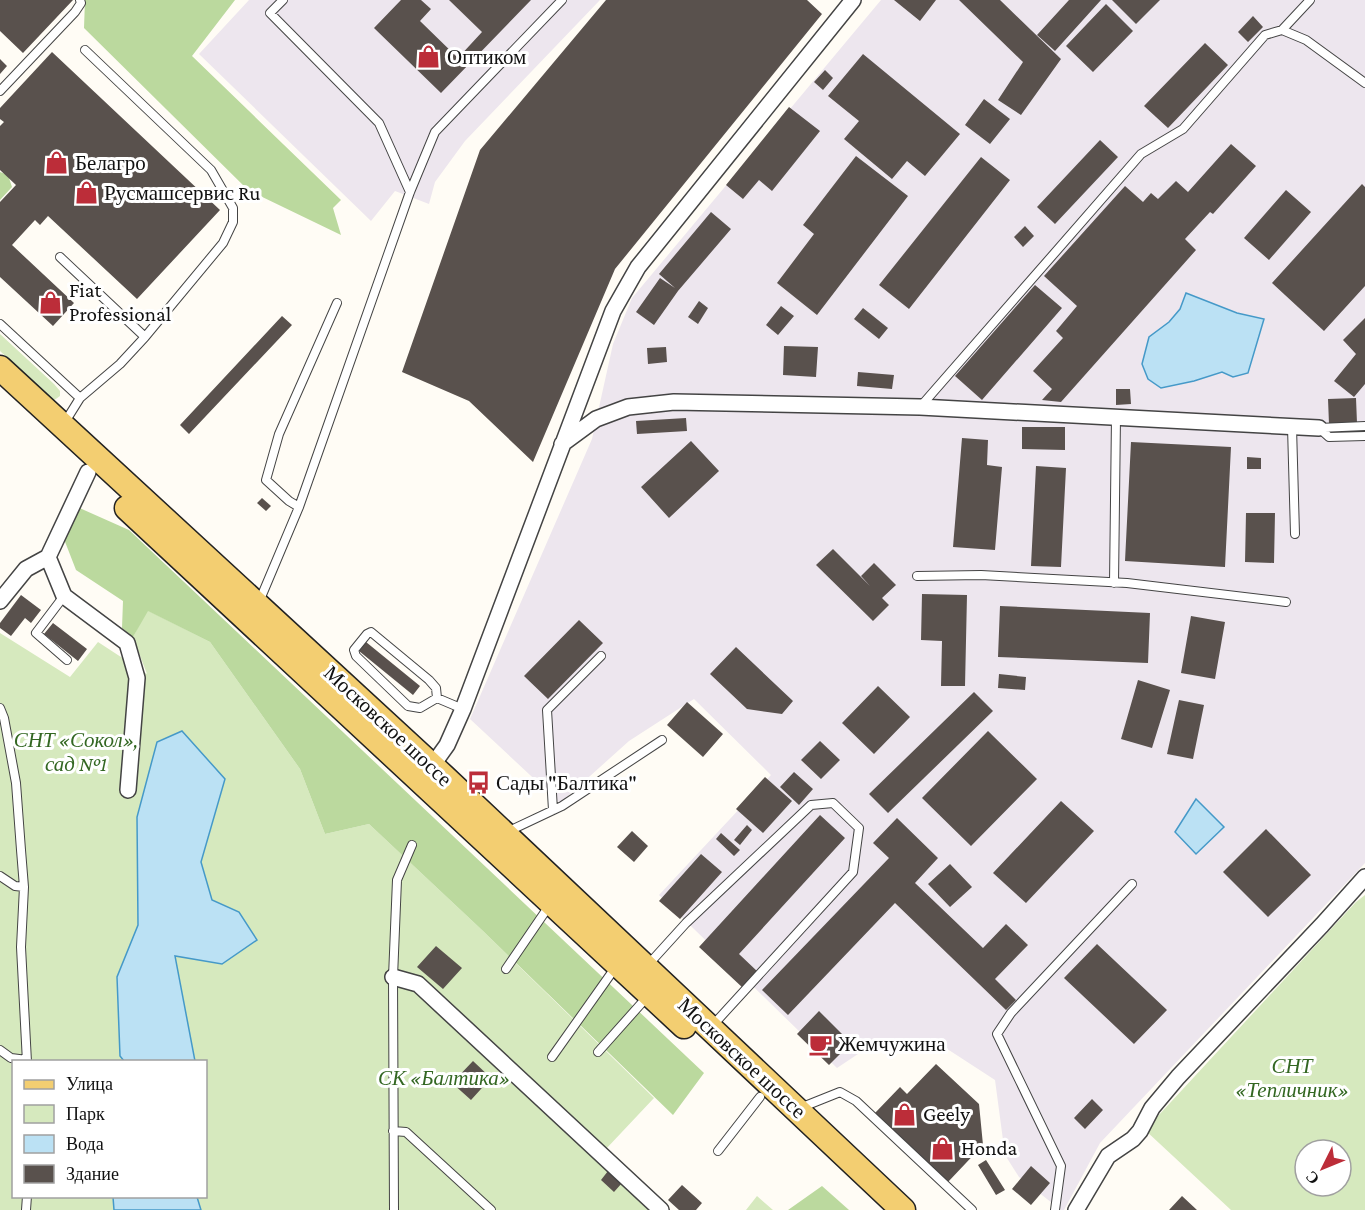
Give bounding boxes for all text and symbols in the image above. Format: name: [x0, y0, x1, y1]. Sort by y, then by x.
shop icon: Оптиком: [416, 44, 442, 70]
place label: Оптиком: [447, 45, 526, 69]
shop icon: Белагро: [44, 150, 70, 176]
place label: Белагро: [75, 151, 146, 175]
shop icon: Русмашсервис Ru: [73, 180, 99, 206]
place label: Русмашсервис Ru: [104, 181, 260, 205]
place label: Fiat Professional: [69, 278, 171, 326]
shop icon: Fiat Professional: [38, 289, 64, 315]
street label: Московское шоссе: [319, 661, 457, 791]
park label: СНТ «Сокол», сад №1: [14, 728, 138, 776]
bus stop icon: Сады "Балтика": [465, 770, 491, 796]
place label: Сады "Балтика": [496, 771, 637, 795]
street label: Московское шоссе: [673, 993, 811, 1123]
cafe icon: Жемчужина: [807, 1031, 833, 1057]
place label: Жемчужина: [838, 1032, 946, 1056]
park label: СНТ «Тепличник»: [1235, 1054, 1349, 1102]
legend: [12, 1060, 207, 1198]
park label: СК «Балтика»: [378, 1066, 510, 1090]
text: Улица: [66, 1074, 113, 1094]
shop icon: Geely: [892, 1101, 918, 1127]
place label: Geely: [923, 1102, 970, 1126]
text: Парк: [66, 1104, 105, 1124]
text: Вода: [66, 1134, 104, 1154]
shop icon: Honda: [930, 1135, 956, 1161]
place label: Honda: [961, 1136, 1018, 1160]
north arrow: [1293, 1138, 1353, 1198]
text: Здание: [66, 1164, 119, 1184]
text: С: [1302, 1168, 1323, 1188]

